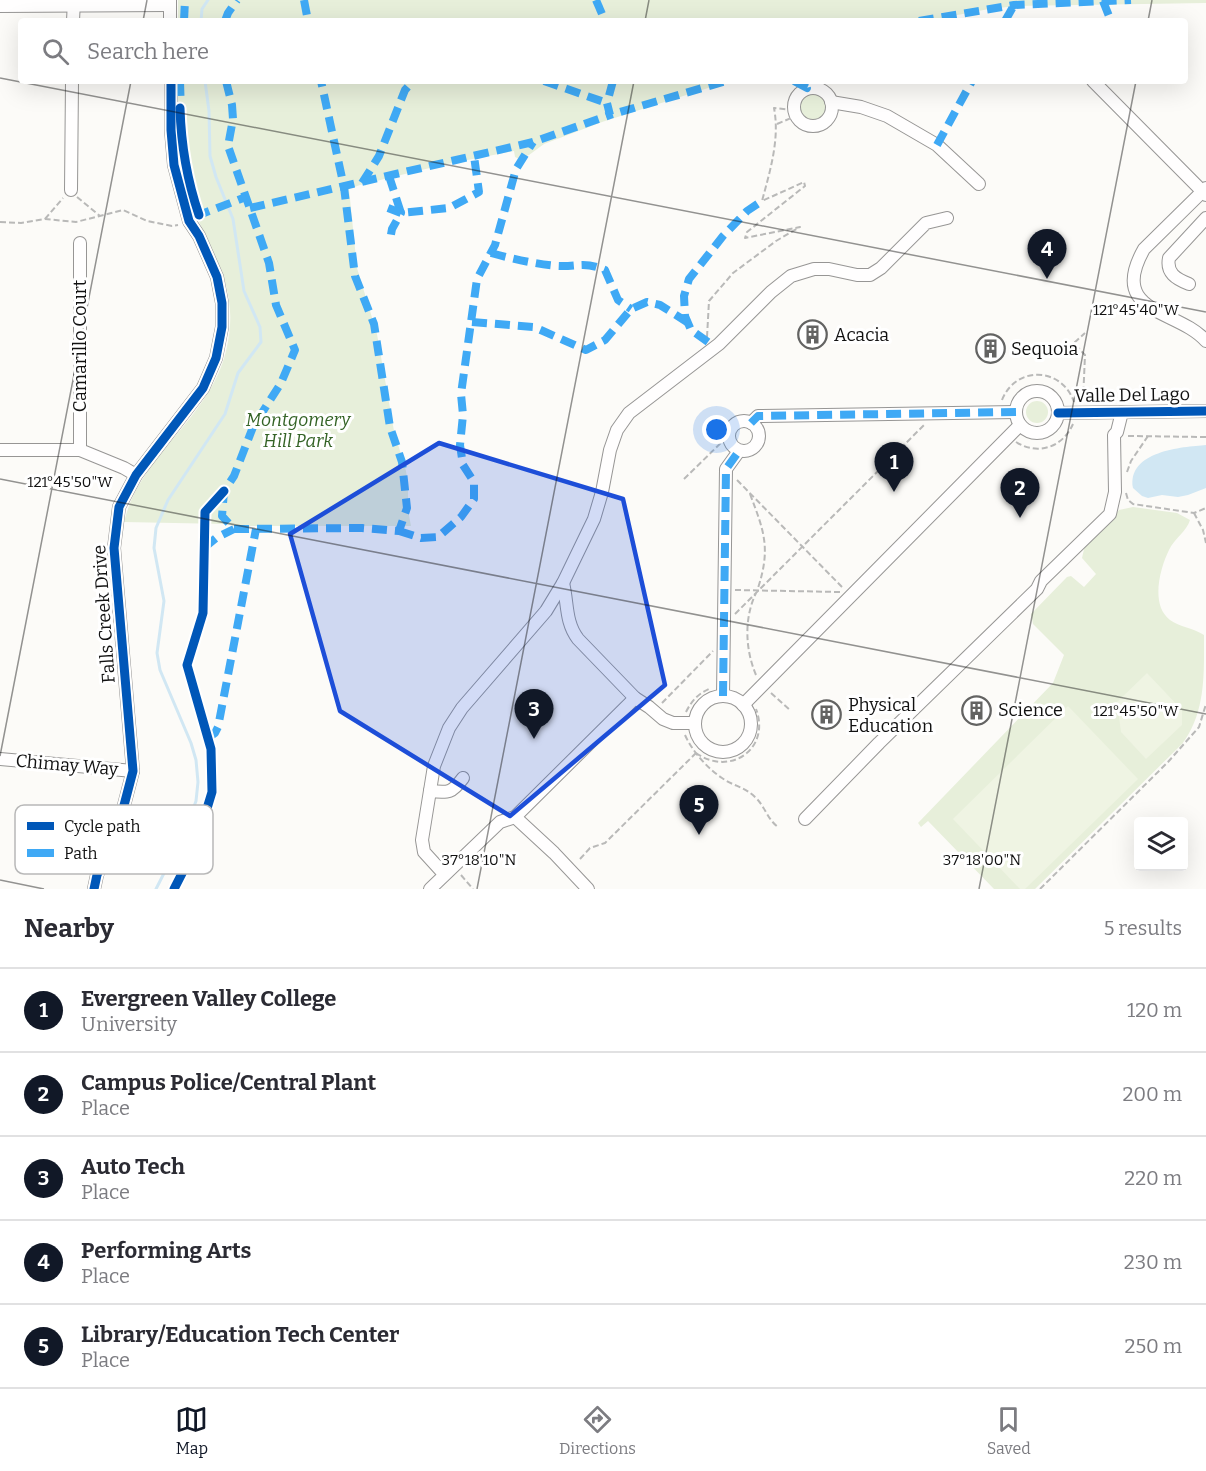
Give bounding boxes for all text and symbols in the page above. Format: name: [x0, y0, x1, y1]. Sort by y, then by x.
search box: [18, 18, 1188, 84]
icon: search: [39, 35, 72, 68]
text: Search here: [87, 38, 209, 65]
pin: 4: [1028, 230, 1066, 279]
street label: Camarillo Court: [69, 279, 91, 412]
text: 121°45'40"W: [1093, 301, 1180, 319]
building icon: Acacia: [797, 319, 829, 351]
place label: Acacia: [834, 324, 889, 346]
building icon: Sequoia: [974, 333, 1006, 365]
place label: Sequoia: [1011, 338, 1078, 360]
street label: Valle Del Lago: [1074, 383, 1190, 407]
park label: Montgomery Hill Park: [246, 409, 351, 452]
your location: [702, 415, 731, 444]
pin: 1: [874, 442, 914, 492]
pin: 2: [1000, 468, 1040, 518]
text: 121°45'50"W: [27, 473, 113, 491]
street label: Falls Creek Drive: [88, 544, 120, 684]
pin: 3: [514, 690, 554, 739]
place label: Physical Education: [848, 694, 934, 737]
building icon: Science: [961, 694, 993, 726]
building icon: Physical Education: [811, 699, 843, 731]
place label: Science: [998, 699, 1063, 721]
text: 121°45'50"W: [1093, 702, 1179, 720]
street label: Chimay Way: [15, 750, 120, 780]
pin: 5: [680, 786, 718, 835]
legend: [15, 805, 213, 874]
text: Cycle path: [64, 817, 140, 836]
map controls: [1134, 817, 1188, 871]
button: layers: [1134, 817, 1188, 871]
text: Path: [64, 844, 98, 863]
text: 37°18'10"N: [442, 851, 517, 869]
text: 37°18'00"N: [943, 851, 1021, 869]
text: Nearby: [24, 913, 114, 944]
text: 5 results: [1104, 916, 1182, 940]
text: Evergreen Valley College: [81, 985, 336, 1012]
text: 1: [39, 998, 48, 1022]
text: 120 m: [1127, 998, 1182, 1022]
text: University: [81, 1012, 177, 1036]
text: Campus Police/Central Plant: [81, 1069, 376, 1096]
text: 2: [38, 1082, 49, 1106]
text: 200 m: [1122, 1082, 1182, 1106]
text: Place: [81, 1096, 130, 1120]
text: Auto Tech: [81, 1153, 185, 1180]
text: 3: [38, 1166, 49, 1190]
text: 220 m: [1124, 1166, 1182, 1190]
text: Place: [81, 1180, 130, 1204]
text: Performing Arts: [81, 1237, 251, 1264]
text: 4: [37, 1250, 50, 1274]
text: 230 m: [1124, 1250, 1182, 1274]
text: Place: [81, 1264, 130, 1288]
text: Library/Education Tech Center: [81, 1321, 399, 1348]
text: 5: [38, 1334, 49, 1358]
text: 250 m: [1125, 1334, 1182, 1358]
text: Place: [81, 1348, 130, 1372]
tab: Map: [175, 1403, 208, 1458]
tab: Directions: [559, 1403, 636, 1458]
tab: Saved: [987, 1403, 1031, 1458]

